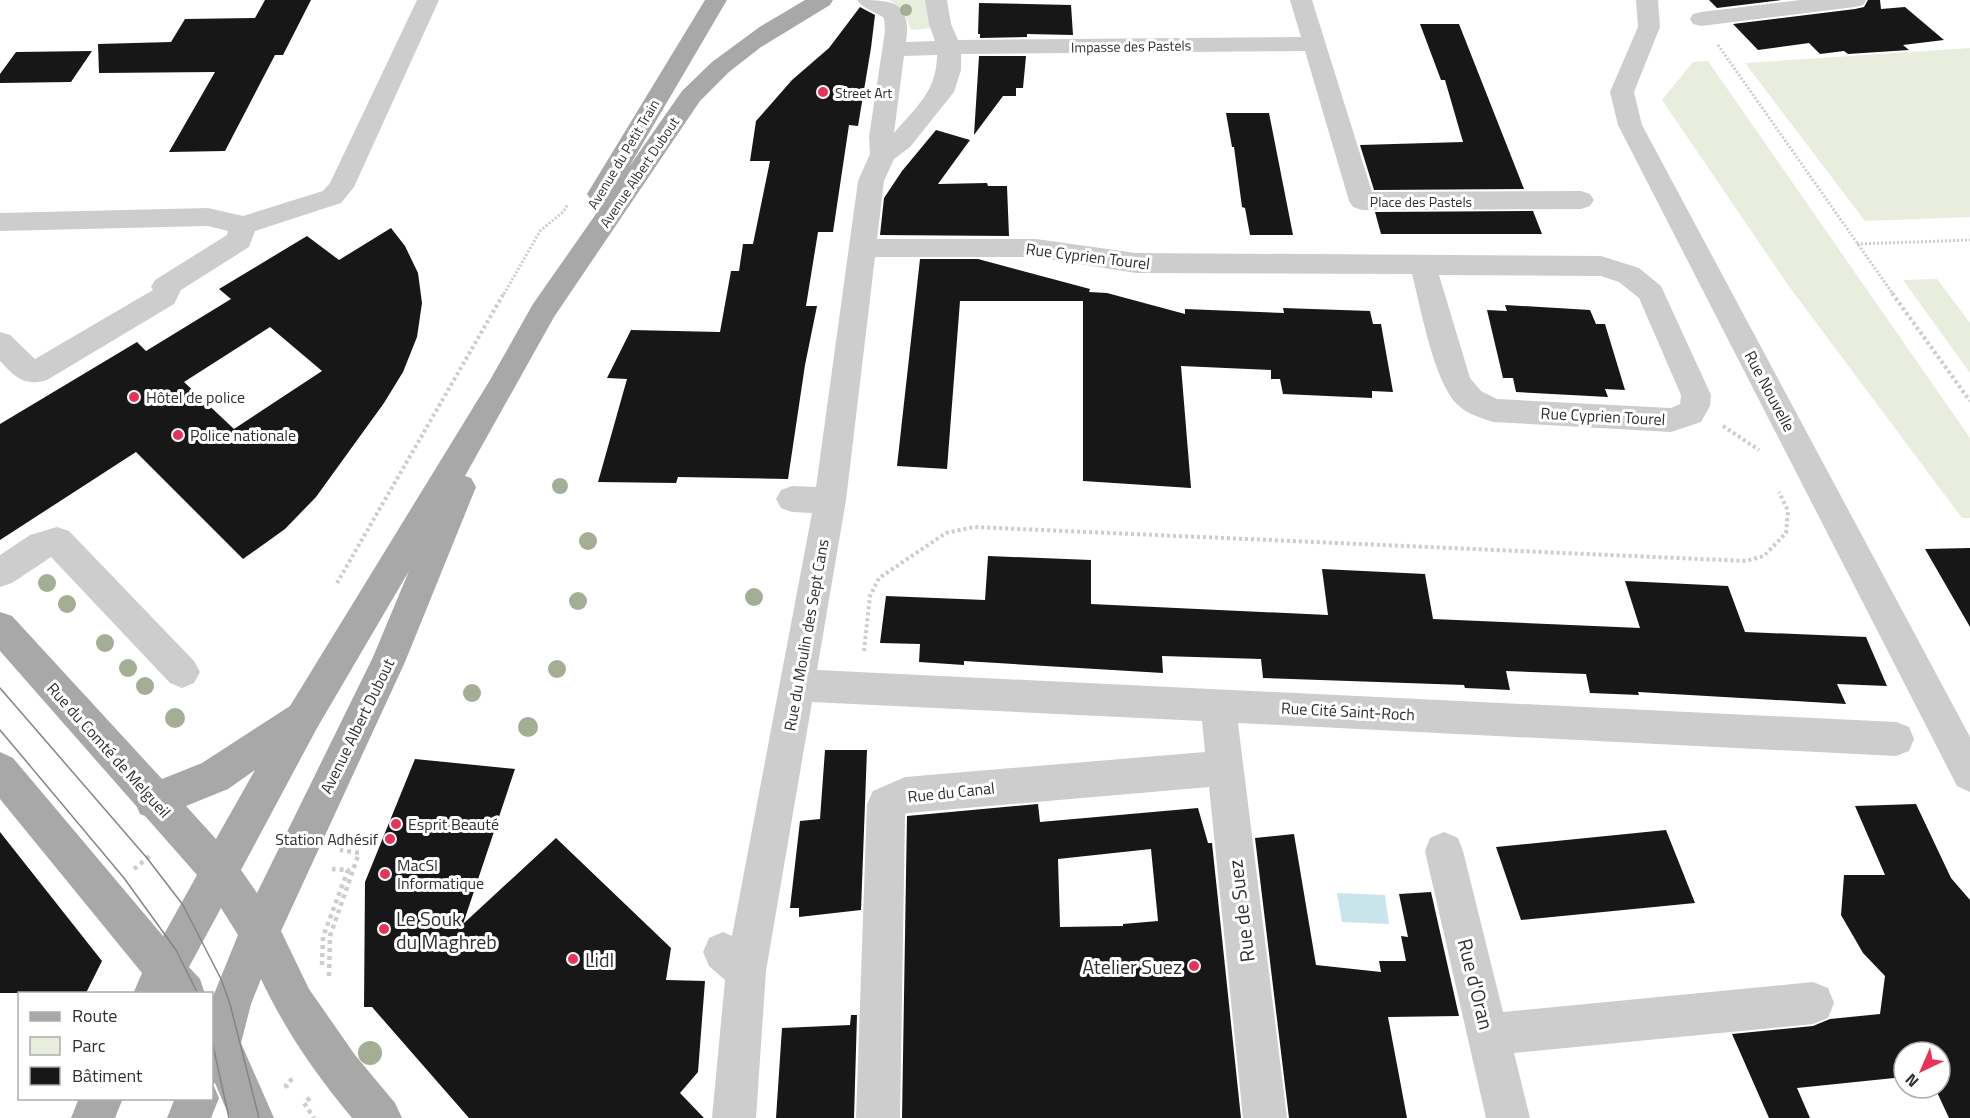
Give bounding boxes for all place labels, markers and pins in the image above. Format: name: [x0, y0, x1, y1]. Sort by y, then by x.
place label: Street Art: [835, 82, 892, 103]
marker: Street Art: [816, 85, 830, 99]
place label: Hôtel de police: [146, 385, 245, 409]
marker: Hôtel de police: [127, 390, 141, 404]
place label: Police nationale: [190, 423, 296, 447]
marker: Police nationale: [171, 428, 185, 442]
place label: Esprit Beauté: [408, 812, 499, 836]
marker: Esprit Beauté: [389, 817, 403, 831]
place label: Station Adhésif: [275, 827, 379, 851]
marker: Station Adhésif: [383, 832, 397, 846]
place label: MacSI Informatique: [397, 853, 484, 895]
marker: MacSI Informatique: [378, 867, 392, 881]
place label: Le Souk du Maghreb: [396, 903, 497, 957]
marker: Le Souk du Maghreb: [377, 922, 391, 936]
place label: Lidl: [585, 944, 614, 975]
place label: Atelier Suez: [1082, 951, 1182, 982]
marker: Lidl: [566, 952, 580, 966]
marker: Atelier Suez: [1187, 959, 1201, 973]

